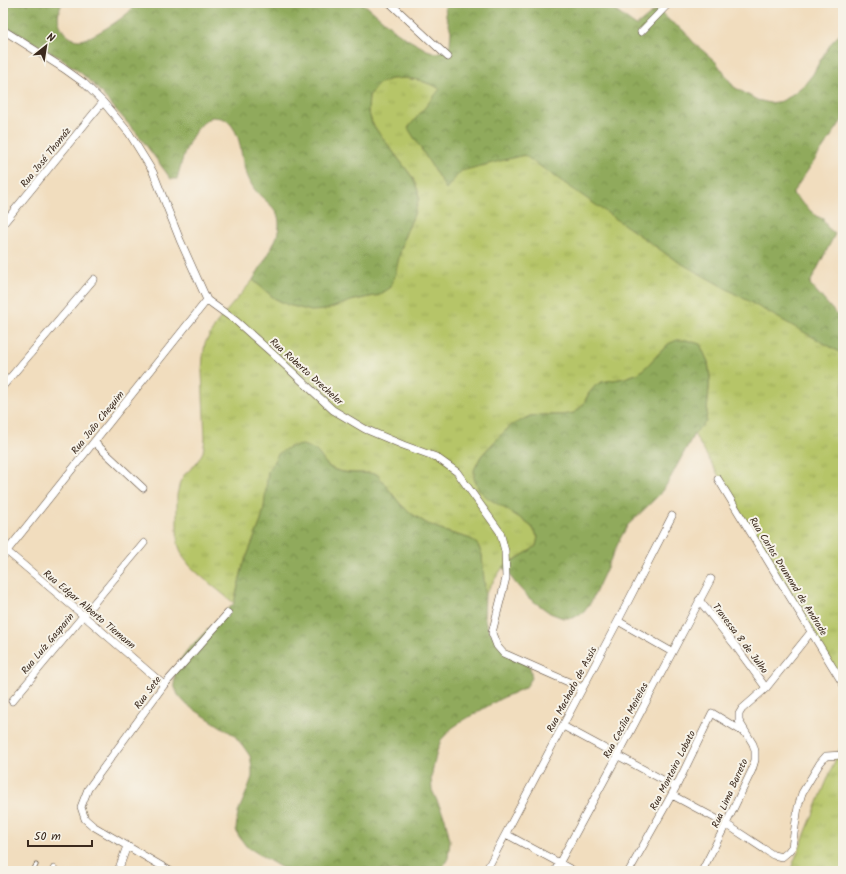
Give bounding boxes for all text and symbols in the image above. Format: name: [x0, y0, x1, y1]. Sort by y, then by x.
north arrow: [26, 26, 66, 66]
text: N: [43, 29, 58, 48]
street label: Rua José Thomáz: [16, 124, 76, 191]
street label: Rua Roberto Drecheler: [266, 334, 347, 410]
street label: Rua João Chequim: [67, 387, 128, 458]
street label: Rua Carlos Drumond de Andrade: [745, 514, 832, 639]
street label: Rua Edgar Alberto Tiemann: [40, 566, 139, 653]
street label: Travessa 8 de Julho: [708, 600, 772, 678]
street label: Rua Luíz Gasparin: [17, 609, 78, 678]
street label: Rua Machado de Assis: [543, 643, 602, 735]
street label: Rua Sete: [130, 672, 166, 712]
street label: Rua Cecília Meireles: [599, 679, 653, 761]
street label: Rua Monteiro Lobato: [646, 727, 700, 813]
street label: Rua Lima Barreto: [707, 756, 753, 831]
scale bar: [28, 822, 92, 848]
text: 50 m: [34, 827, 61, 846]

